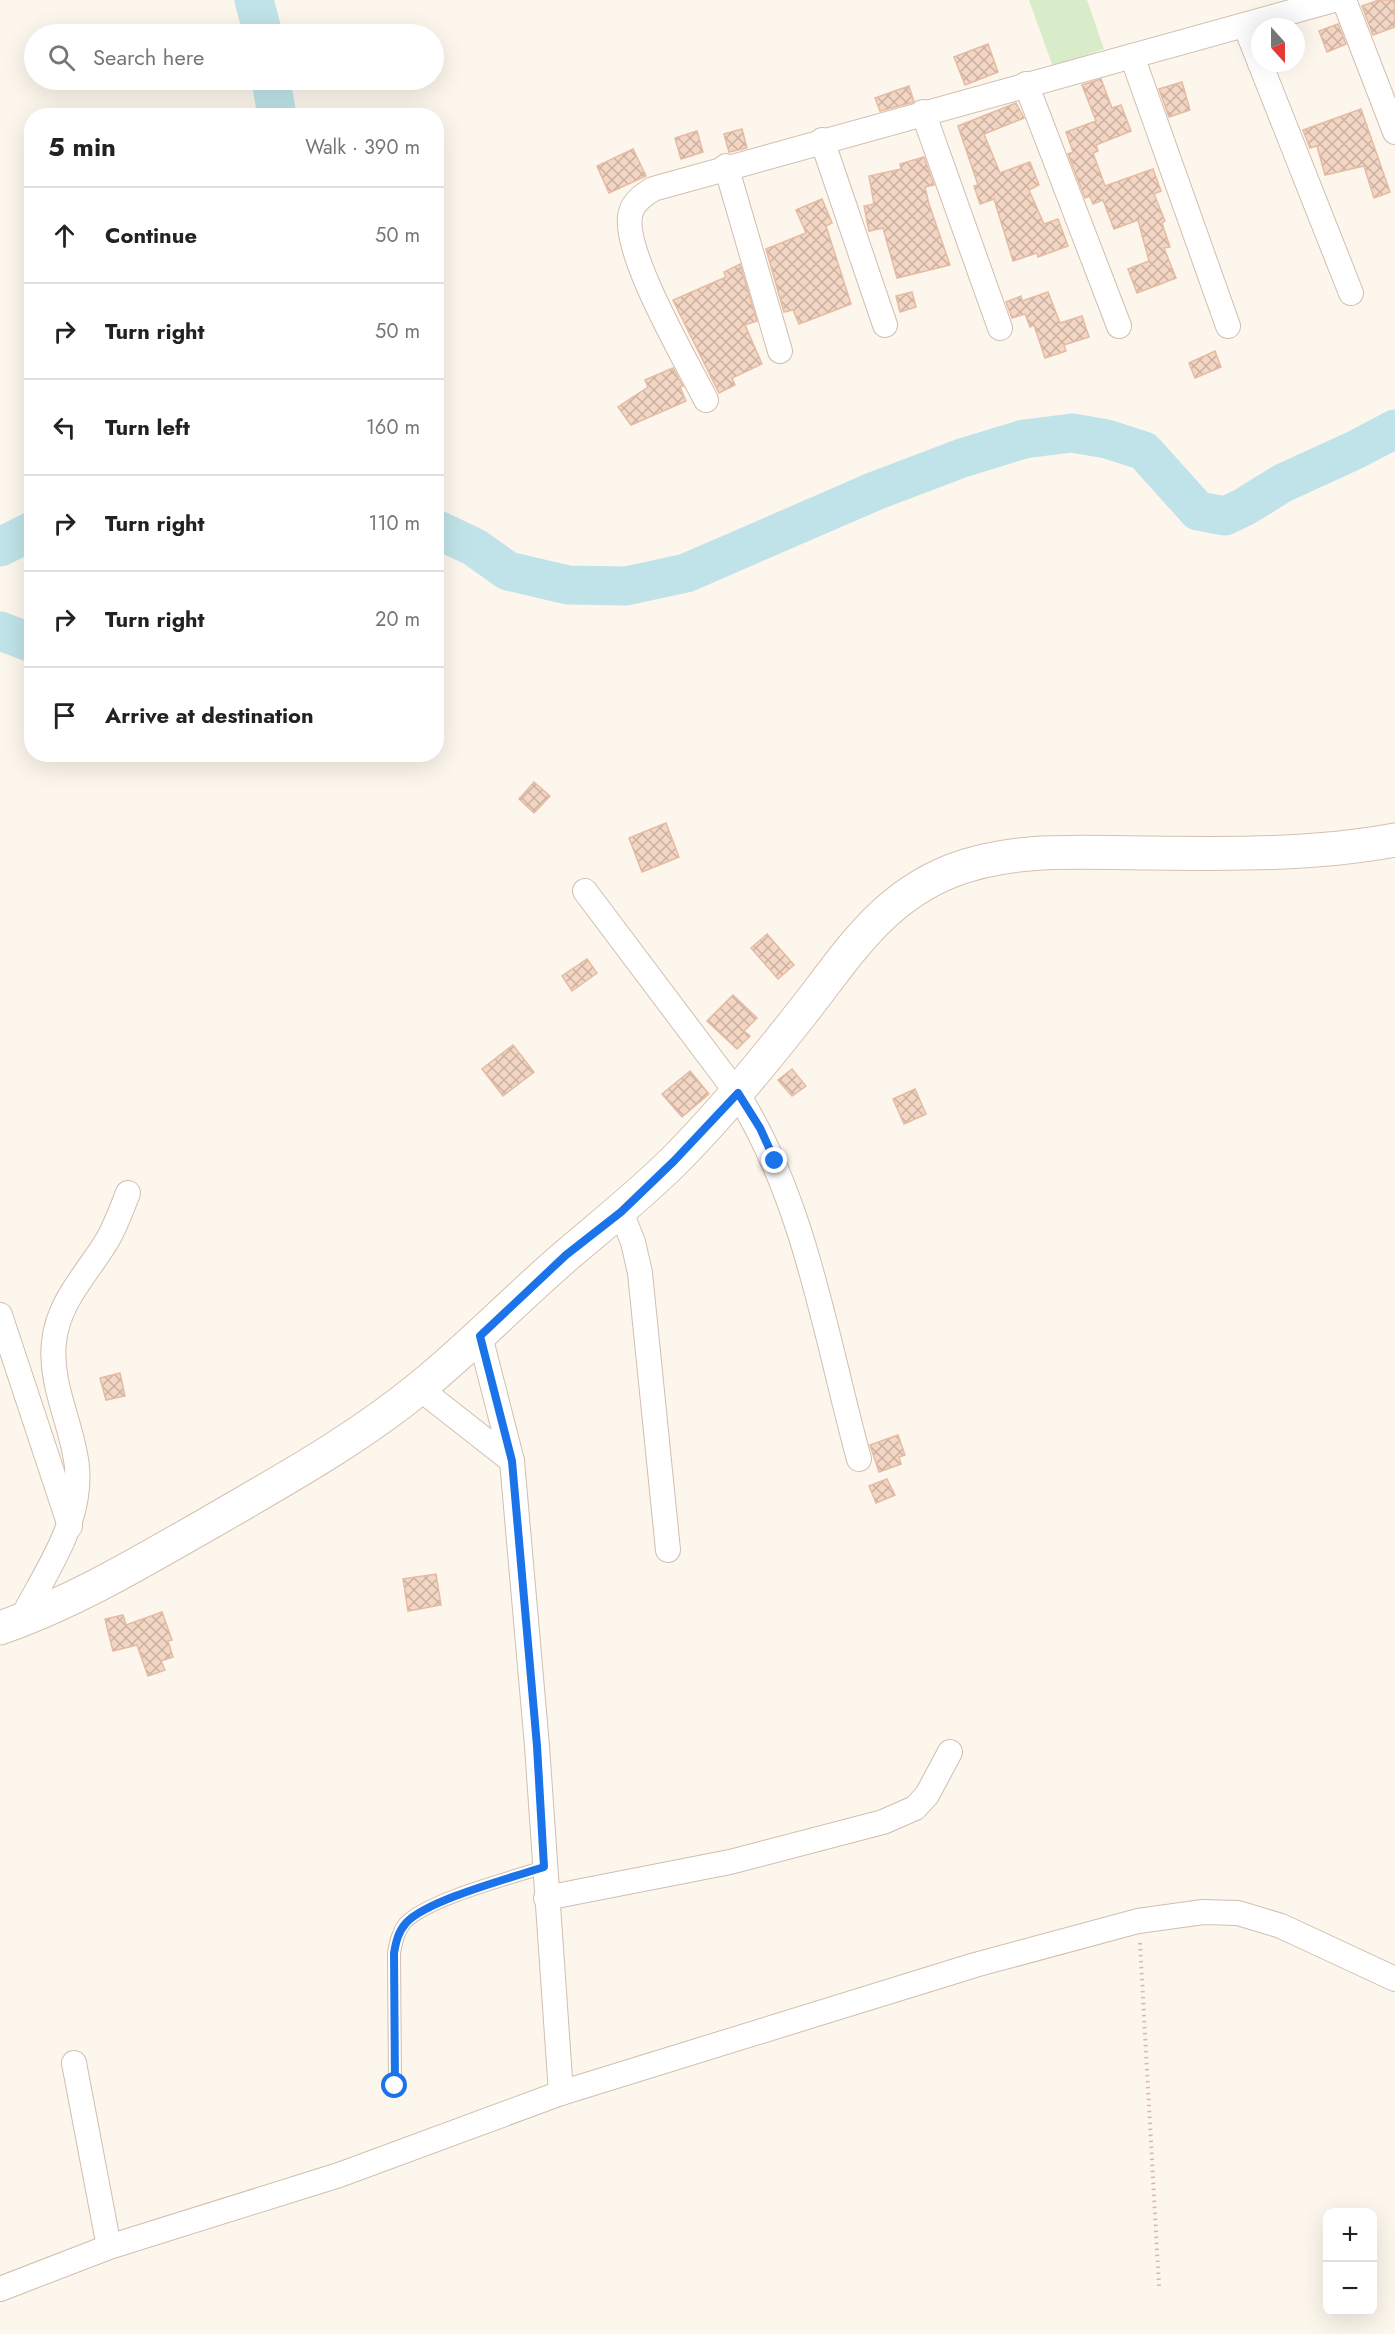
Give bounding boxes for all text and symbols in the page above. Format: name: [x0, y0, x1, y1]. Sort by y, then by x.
north arrow: [1251, 18, 1305, 72]
search box: [24, 24, 444, 90]
icon: search: [45, 41, 78, 74]
text: Search here: [93, 41, 204, 73]
text: 5 min: [48, 128, 116, 166]
text: Walk · 390 m: [305, 133, 420, 162]
icon: ahead: [48, 219, 81, 252]
text: Continue: [105, 219, 197, 251]
text: 50 m: [375, 221, 420, 250]
icon: right: [48, 315, 81, 348]
text: Turn right: [105, 315, 205, 347]
text: 50 m: [375, 317, 420, 346]
icon: left: [48, 411, 81, 444]
text: Turn left: [105, 411, 190, 443]
text: 160 m: [366, 413, 420, 442]
icon: right: [48, 507, 81, 540]
text: Turn right: [105, 507, 205, 539]
text: 110 m: [368, 509, 420, 538]
icon: right: [48, 603, 81, 636]
text: Turn right: [105, 603, 205, 635]
text: 20 m: [375, 605, 420, 634]
icon: arrive: [48, 699, 81, 732]
text: Arrive at destination: [105, 699, 314, 731]
route end: [761, 1147, 787, 1173]
route start: [381, 2072, 407, 2098]
map controls: [1323, 2208, 1377, 2316]
button: +: [1323, 2208, 1377, 2262]
button: −: [1323, 2262, 1377, 2316]

